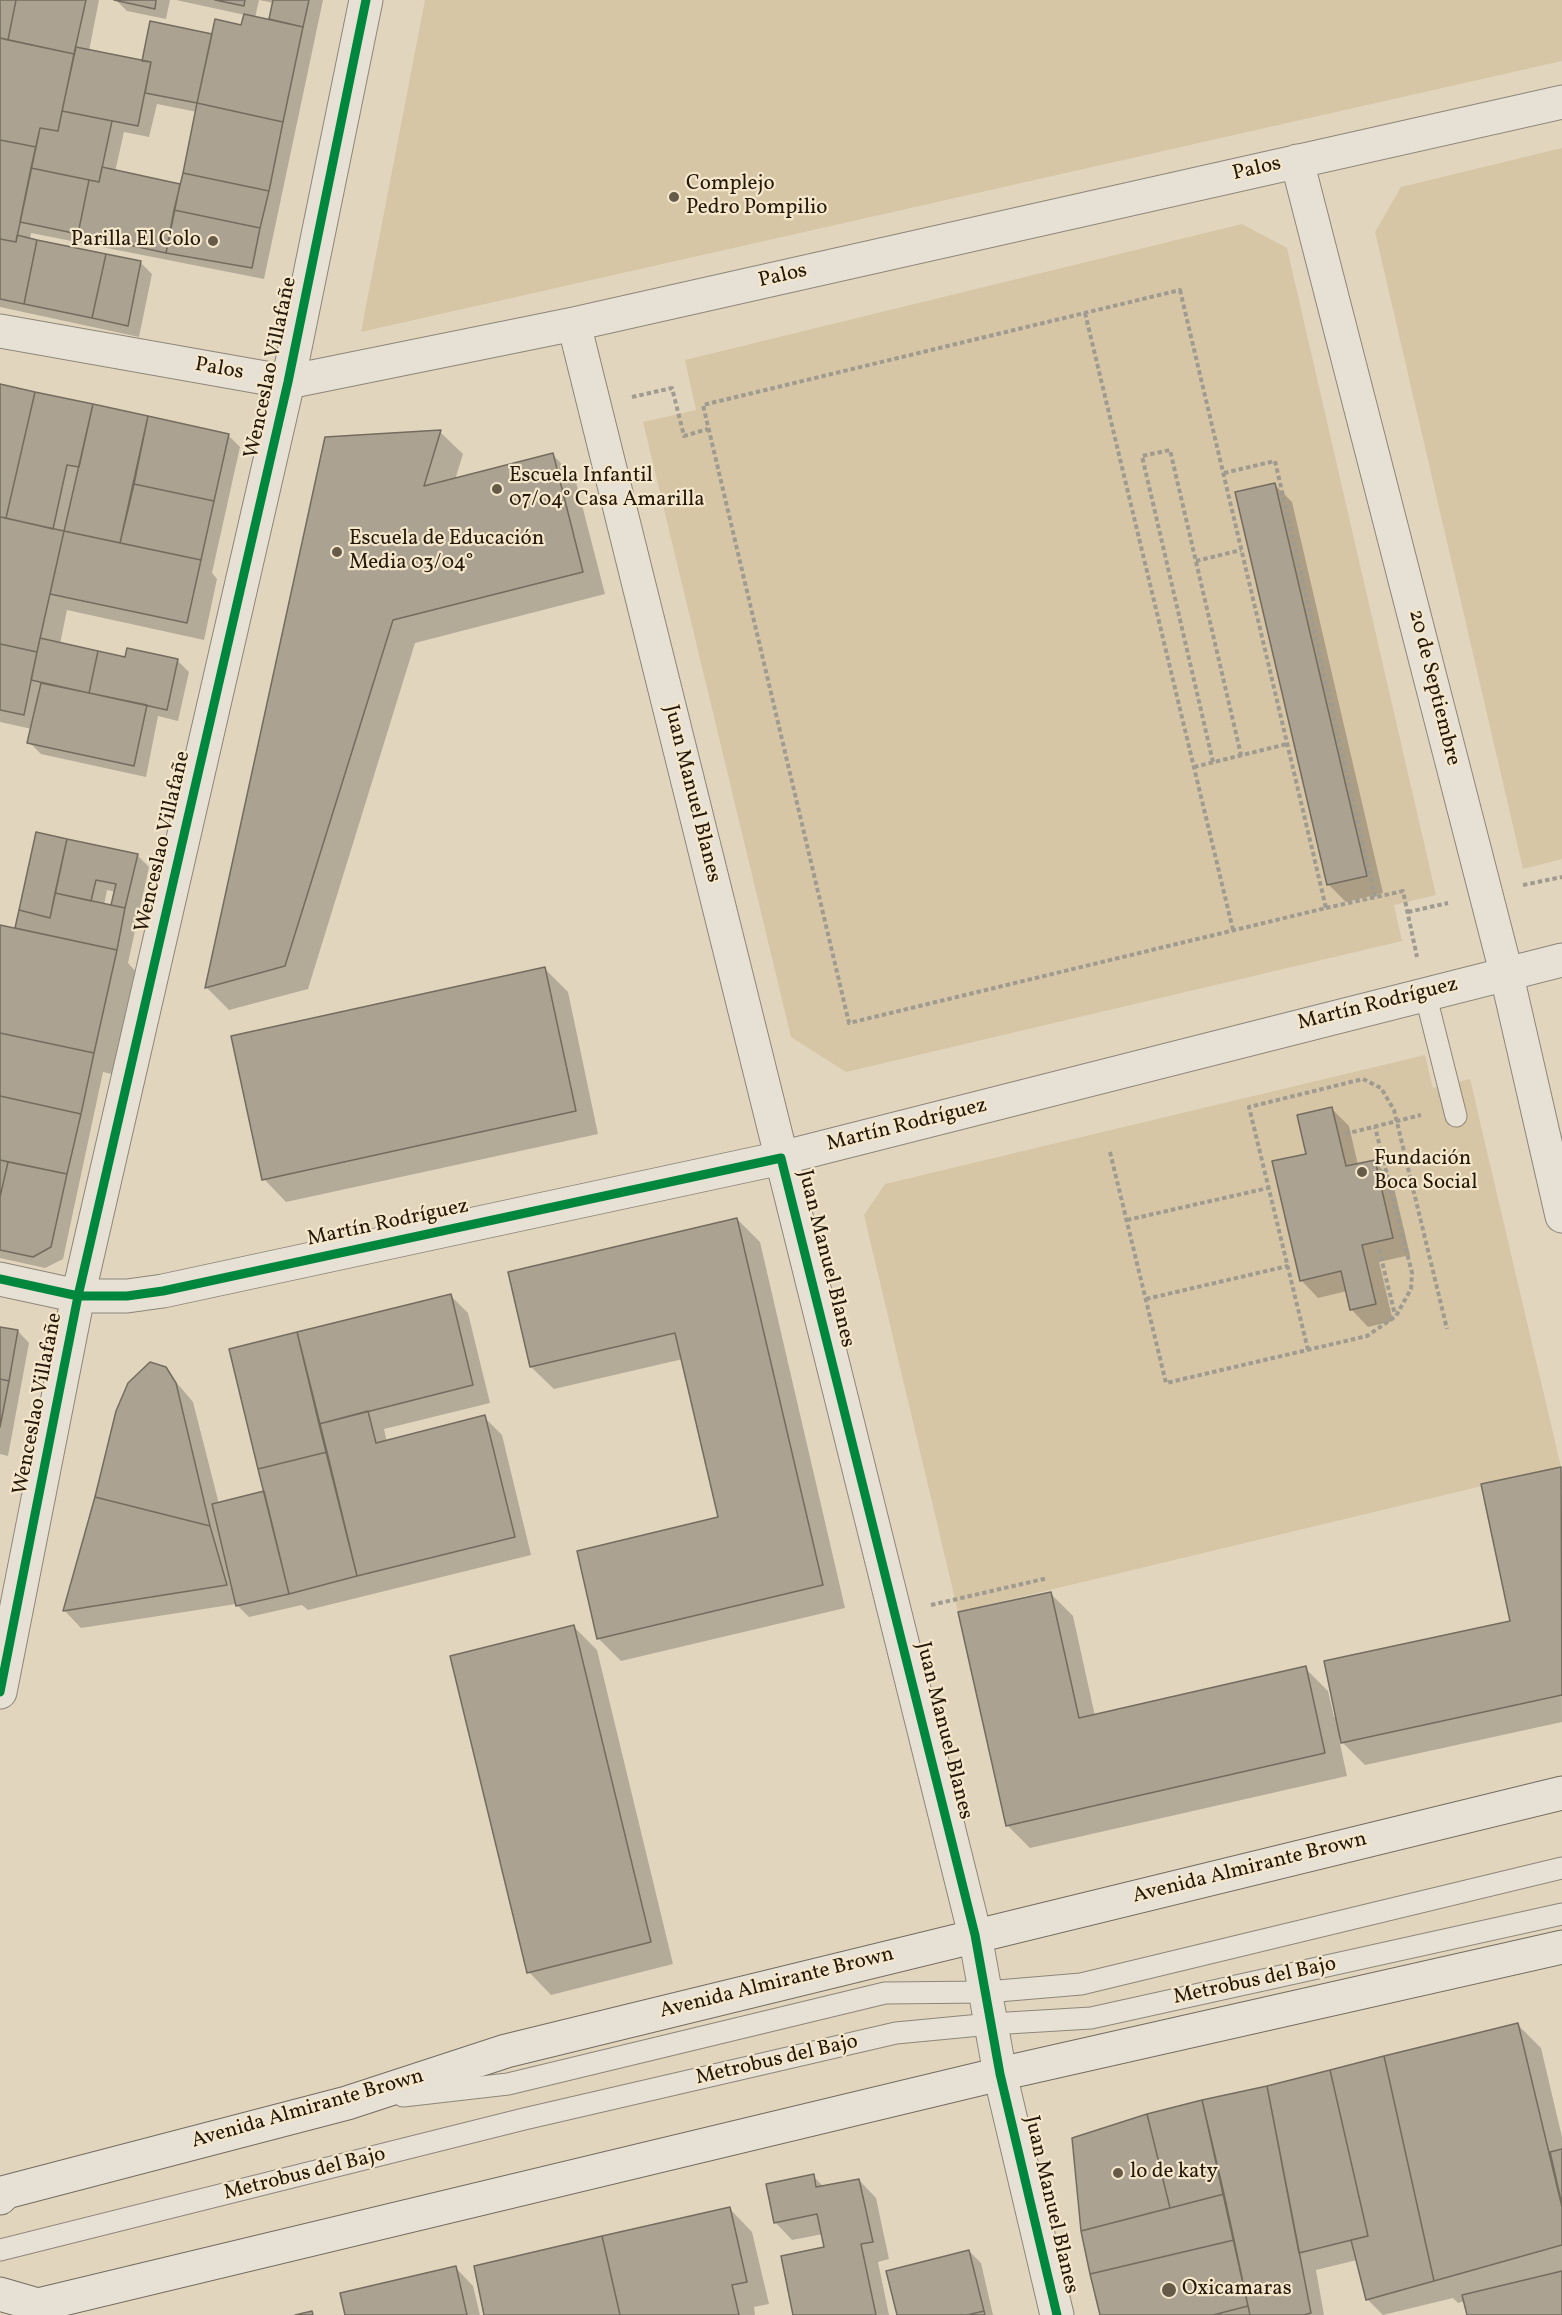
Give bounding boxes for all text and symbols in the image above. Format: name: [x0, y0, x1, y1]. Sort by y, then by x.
street label: Palos: [1230, 152, 1284, 188]
place label: Complejo Pedro Pompilio: [686, 172, 827, 222]
marker: Complejo Pedro Pompilio: [667, 190, 681, 204]
place label: Parilla El Colo: [71, 228, 201, 254]
marker: Parilla El Colo: [206, 234, 220, 248]
street label: Palos: [756, 259, 810, 295]
street label: Wenceslao Villafañe: [240, 275, 304, 461]
street label: Palos: [193, 353, 245, 387]
place label: Escuela Infantil 07/04° Casa Amarilla: [509, 464, 705, 514]
marker: Escuela Infantil 07/04° Casa Amarilla: [490, 482, 504, 496]
place label: Escuela de Educación Media 03/04°: [349, 527, 544, 577]
marker: Escuela de Educación Media 03/04°: [330, 545, 344, 559]
street label: 20 de Septiembre: [1401, 607, 1465, 769]
street label: Juan Manuel Blanes: [657, 703, 725, 885]
street label: Wenceslao Villafañe: [131, 749, 197, 935]
street label: Martín Rodríguez: [1295, 973, 1461, 1037]
street label: Martín Rodríguez: [824, 1094, 990, 1158]
place label: Fundación Boca Social: [1374, 1147, 1478, 1197]
marker: Fundación Boca Social: [1355, 1165, 1369, 1179]
street label: Juan Manuel Blanes: [791, 1168, 859, 1350]
street label: Martín Rodríguez: [305, 1195, 471, 1253]
street label: Wenceslao Villafañe: [9, 1311, 69, 1497]
street label: Juan Manuel Blanes: [909, 1640, 977, 1822]
street label: Avenida Almirante Brown: [1130, 1828, 1370, 1910]
street label: Avenida Almirante Brown: [657, 1943, 897, 2025]
street label: Metrobus del Bajo: [1171, 1952, 1339, 2012]
street label: Metrobus del Bajo: [693, 2030, 861, 2092]
street label: Avenida Almirante Brown: [189, 2065, 427, 2155]
street label: Juan Manuel Blanes: [1017, 2113, 1083, 2297]
street label: Metrobus del Bajo: [222, 2143, 388, 2207]
place label: lo de katy: [1130, 2160, 1218, 2186]
marker: lo de katy: [1111, 2166, 1125, 2180]
place label: Oxicamaras: [1182, 2277, 1292, 2303]
marker: Oxicamaras: [1160, 2281, 1178, 2299]

